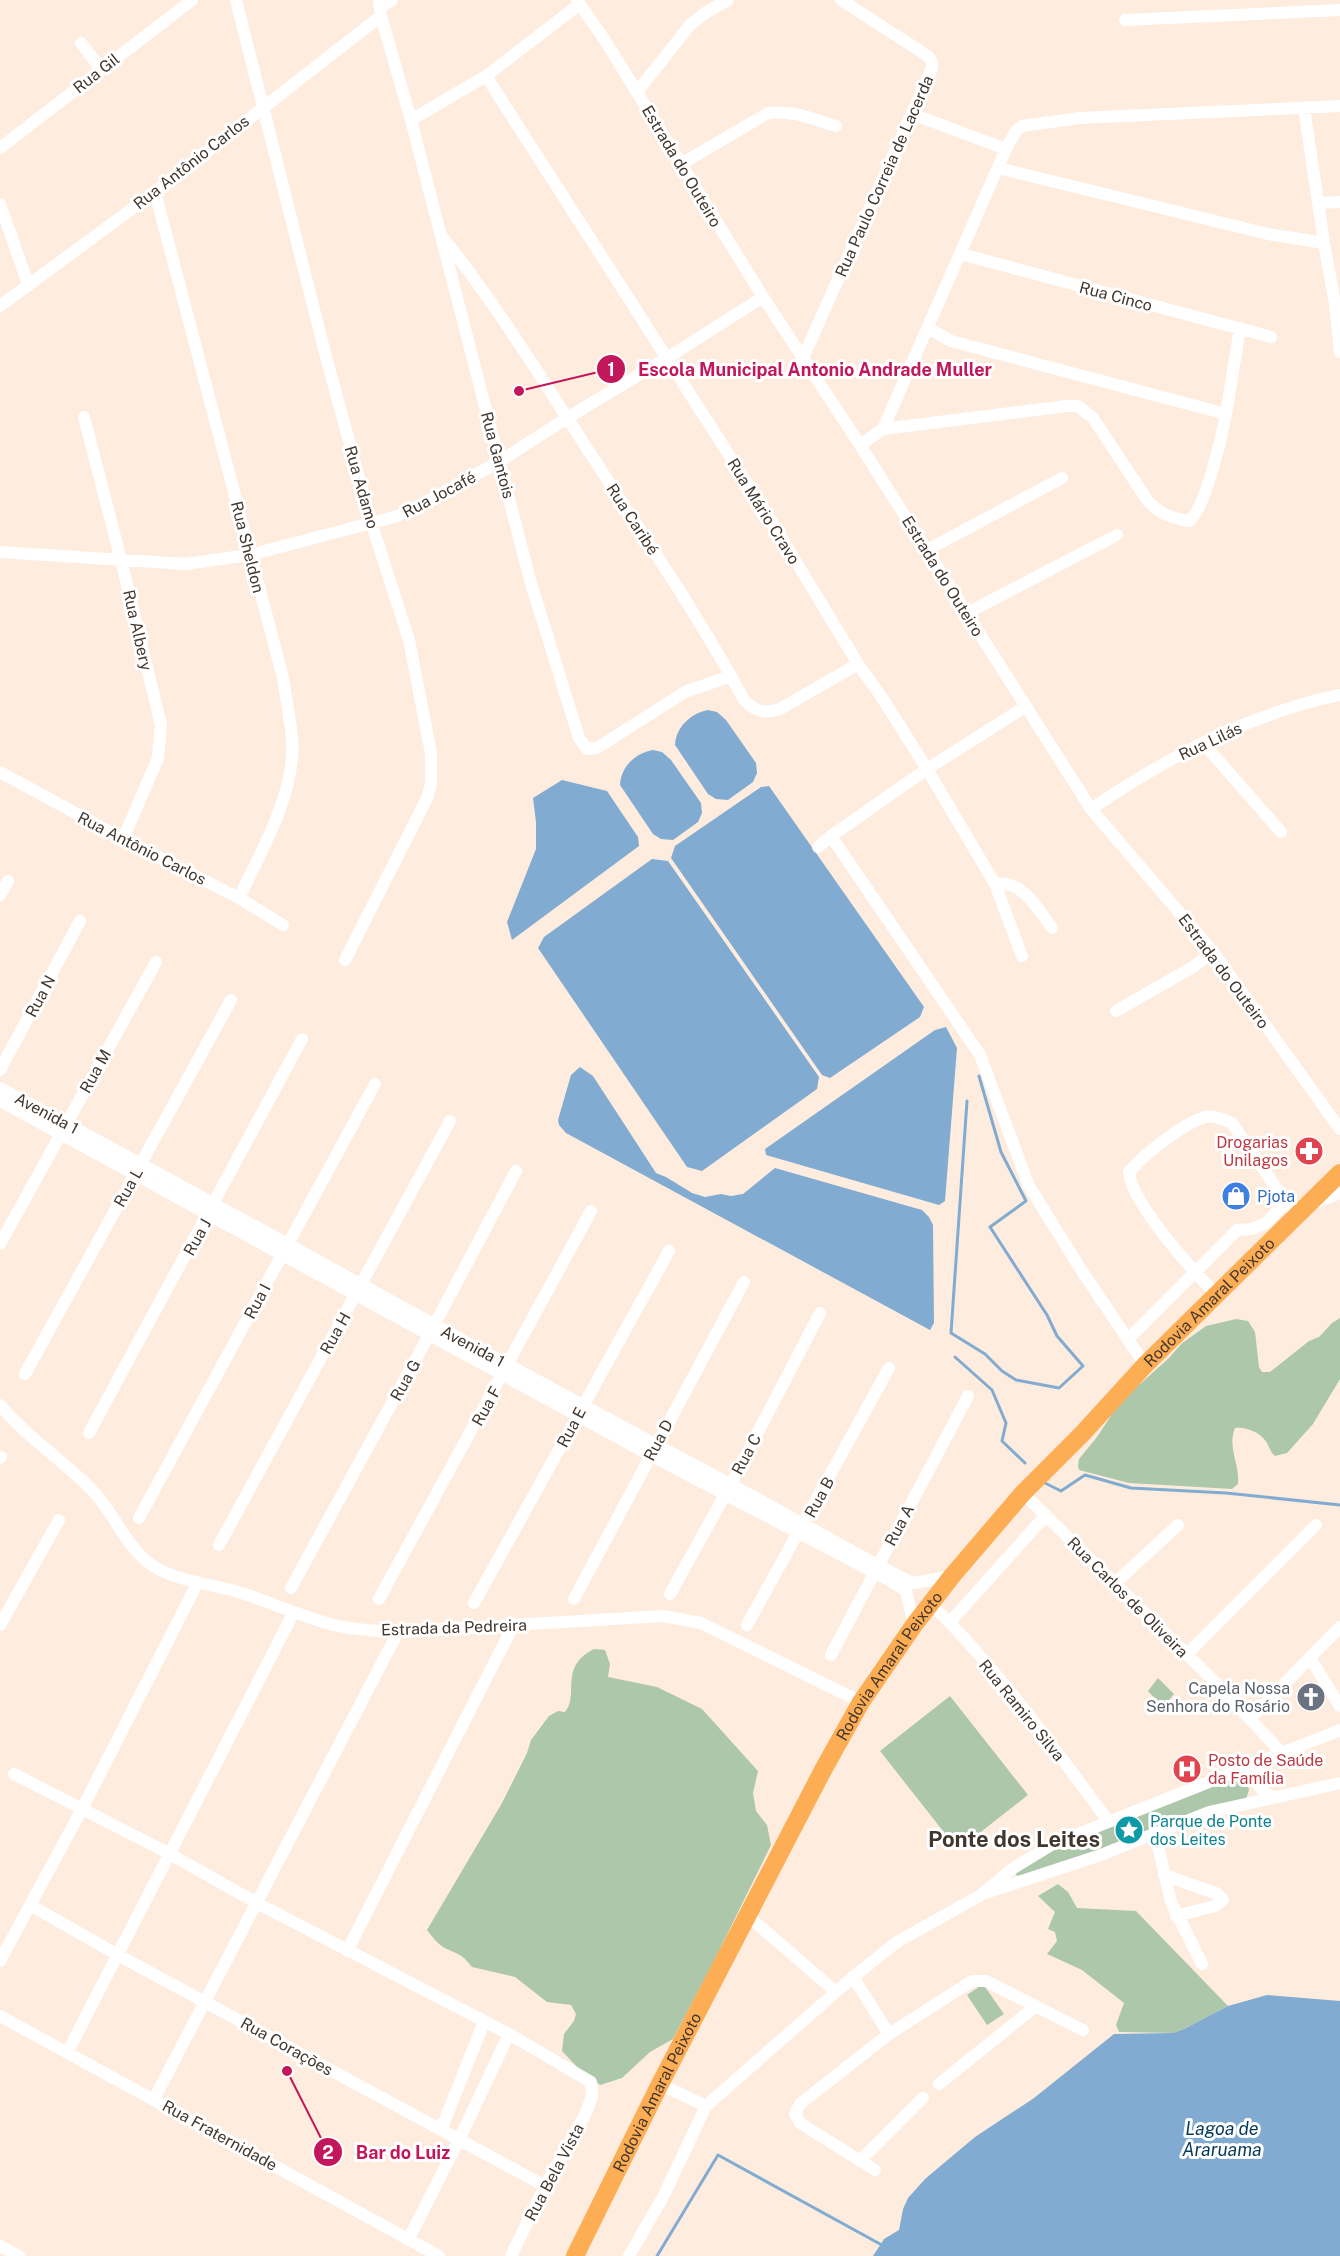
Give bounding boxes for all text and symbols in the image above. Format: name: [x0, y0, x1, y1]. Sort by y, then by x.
street label: Rua Gil: [69, 49, 123, 97]
street label: Rua Paulo Correia de Lacerda: [831, 72, 938, 280]
street label: Estrada do Outeiro: [638, 102, 725, 231]
street label: Rua Antônio Carlos: [130, 111, 253, 213]
street label: Rua Cinco: [1077, 278, 1154, 315]
callout: Escola Municipal Antonio Andrade Muller: [596, 351, 1004, 387]
text: 1: [607, 359, 615, 380]
text: Escola Municipal Antonio Andrade Muller: [638, 359, 993, 380]
street label: Rua Gantois: [477, 410, 518, 501]
street label: Rua Adamo: [341, 444, 382, 531]
street label: Rua Mário Cravo: [723, 455, 804, 568]
street label: Rua Jocafé: [399, 467, 479, 522]
street label: Rua Caribé: [602, 480, 663, 559]
street label: Rua Sheldon: [227, 499, 268, 595]
street label: Estrada do Outeiro: [898, 512, 987, 640]
street label: Rua Albery: [119, 588, 156, 673]
street label: Rua Lilás: [1176, 719, 1245, 764]
street label: Rua Antônio Carlos: [74, 808, 209, 889]
street label: Estrada do Outeiro: [1174, 910, 1273, 1032]
street label: Rua N: [22, 972, 59, 1020]
street label: Rua M: [76, 1046, 115, 1096]
street label: Avenida 1: [12, 1089, 82, 1138]
place label: Drogarias Unilagos: [1216, 1133, 1288, 1170]
pharmacy icon: Drogarias Unilagos: [1293, 1135, 1325, 1167]
street label: Rua L: [110, 1164, 147, 1210]
shop icon: Pjota: [1220, 1180, 1252, 1212]
place label: Pjota: [1257, 1187, 1295, 1206]
street label: Rua J: [180, 1216, 215, 1259]
street label: Rodovia Amaral Peixoto: [1140, 1234, 1279, 1371]
street label: Rua I: [240, 1280, 275, 1322]
street label: Rua H: [316, 1309, 355, 1358]
street label: Avenida 1: [438, 1322, 508, 1371]
street label: Rua G: [386, 1356, 425, 1404]
street label: Rua F: [468, 1383, 505, 1429]
street label: Rua E: [553, 1404, 590, 1451]
street label: Rua D: [640, 1416, 677, 1464]
street label: Rua C: [728, 1430, 765, 1478]
street label: Rua B: [801, 1474, 838, 1521]
street label: Rua A: [881, 1501, 918, 1549]
street label: Rua Carlos de Oliveira: [1063, 1533, 1192, 1662]
street label: Rodovia Amaral Peixoto: [832, 1588, 946, 1744]
street label: Estrada da Pedreira: [381, 1615, 527, 1640]
street label: Rua Ramiro Silva: [975, 1656, 1068, 1765]
place label: Capela Nossa Senhora do Rosário: [1146, 1679, 1290, 1716]
church icon: Capela Nossa Senhora do Rosário: [1295, 1681, 1327, 1713]
place label: Posto de Saúde da Família: [1208, 1751, 1323, 1788]
hospital icon: Posto de Saúde da Família: [1171, 1753, 1203, 1785]
place label: Parque de Ponte dos Leites: [1150, 1812, 1272, 1849]
place icon: Parque de Ponte dos Leites: [1113, 1814, 1145, 1846]
district label: Ponte dos Leites: [928, 1826, 1100, 1852]
street label: Rodovia Amaral Peixoto: [609, 2010, 705, 2175]
street label: Rua Corações: [237, 2013, 336, 2080]
street label: Rua Fraternidade: [159, 2096, 280, 2175]
water label: Lagoa de Araruama: [1182, 2118, 1262, 2160]
street label: Rua Bela Vista: [521, 2120, 588, 2224]
callout: Bar do Luiz: [313, 2134, 462, 2170]
text: 2: [322, 2142, 334, 2163]
text: Bar do Luiz: [356, 2142, 450, 2163]

